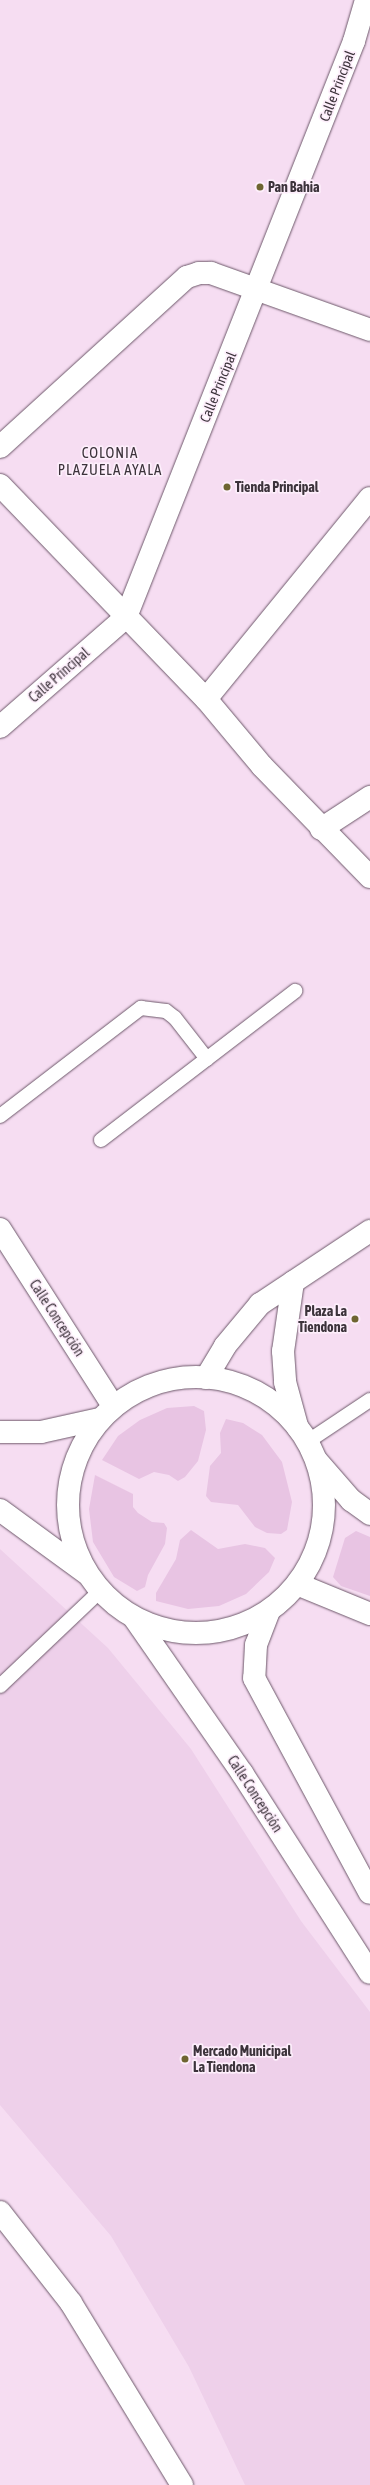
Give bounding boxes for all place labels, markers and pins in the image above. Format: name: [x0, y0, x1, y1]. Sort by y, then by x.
place label: Pan Bahia: [268, 179, 319, 195]
marker: Pan Bahia: [255, 182, 265, 192]
place label: Tienda Principal: [235, 479, 319, 495]
marker: Tienda Principal: [222, 482, 232, 492]
place label: Plaza La Tiendona: [298, 1303, 347, 1336]
marker: Plaza La Tiendona: [350, 1314, 360, 1324]
place label: Mercado Municipal La Tiendona: [193, 2043, 291, 2076]
marker: Mercado Municipal La Tiendona: [180, 2054, 190, 2064]

